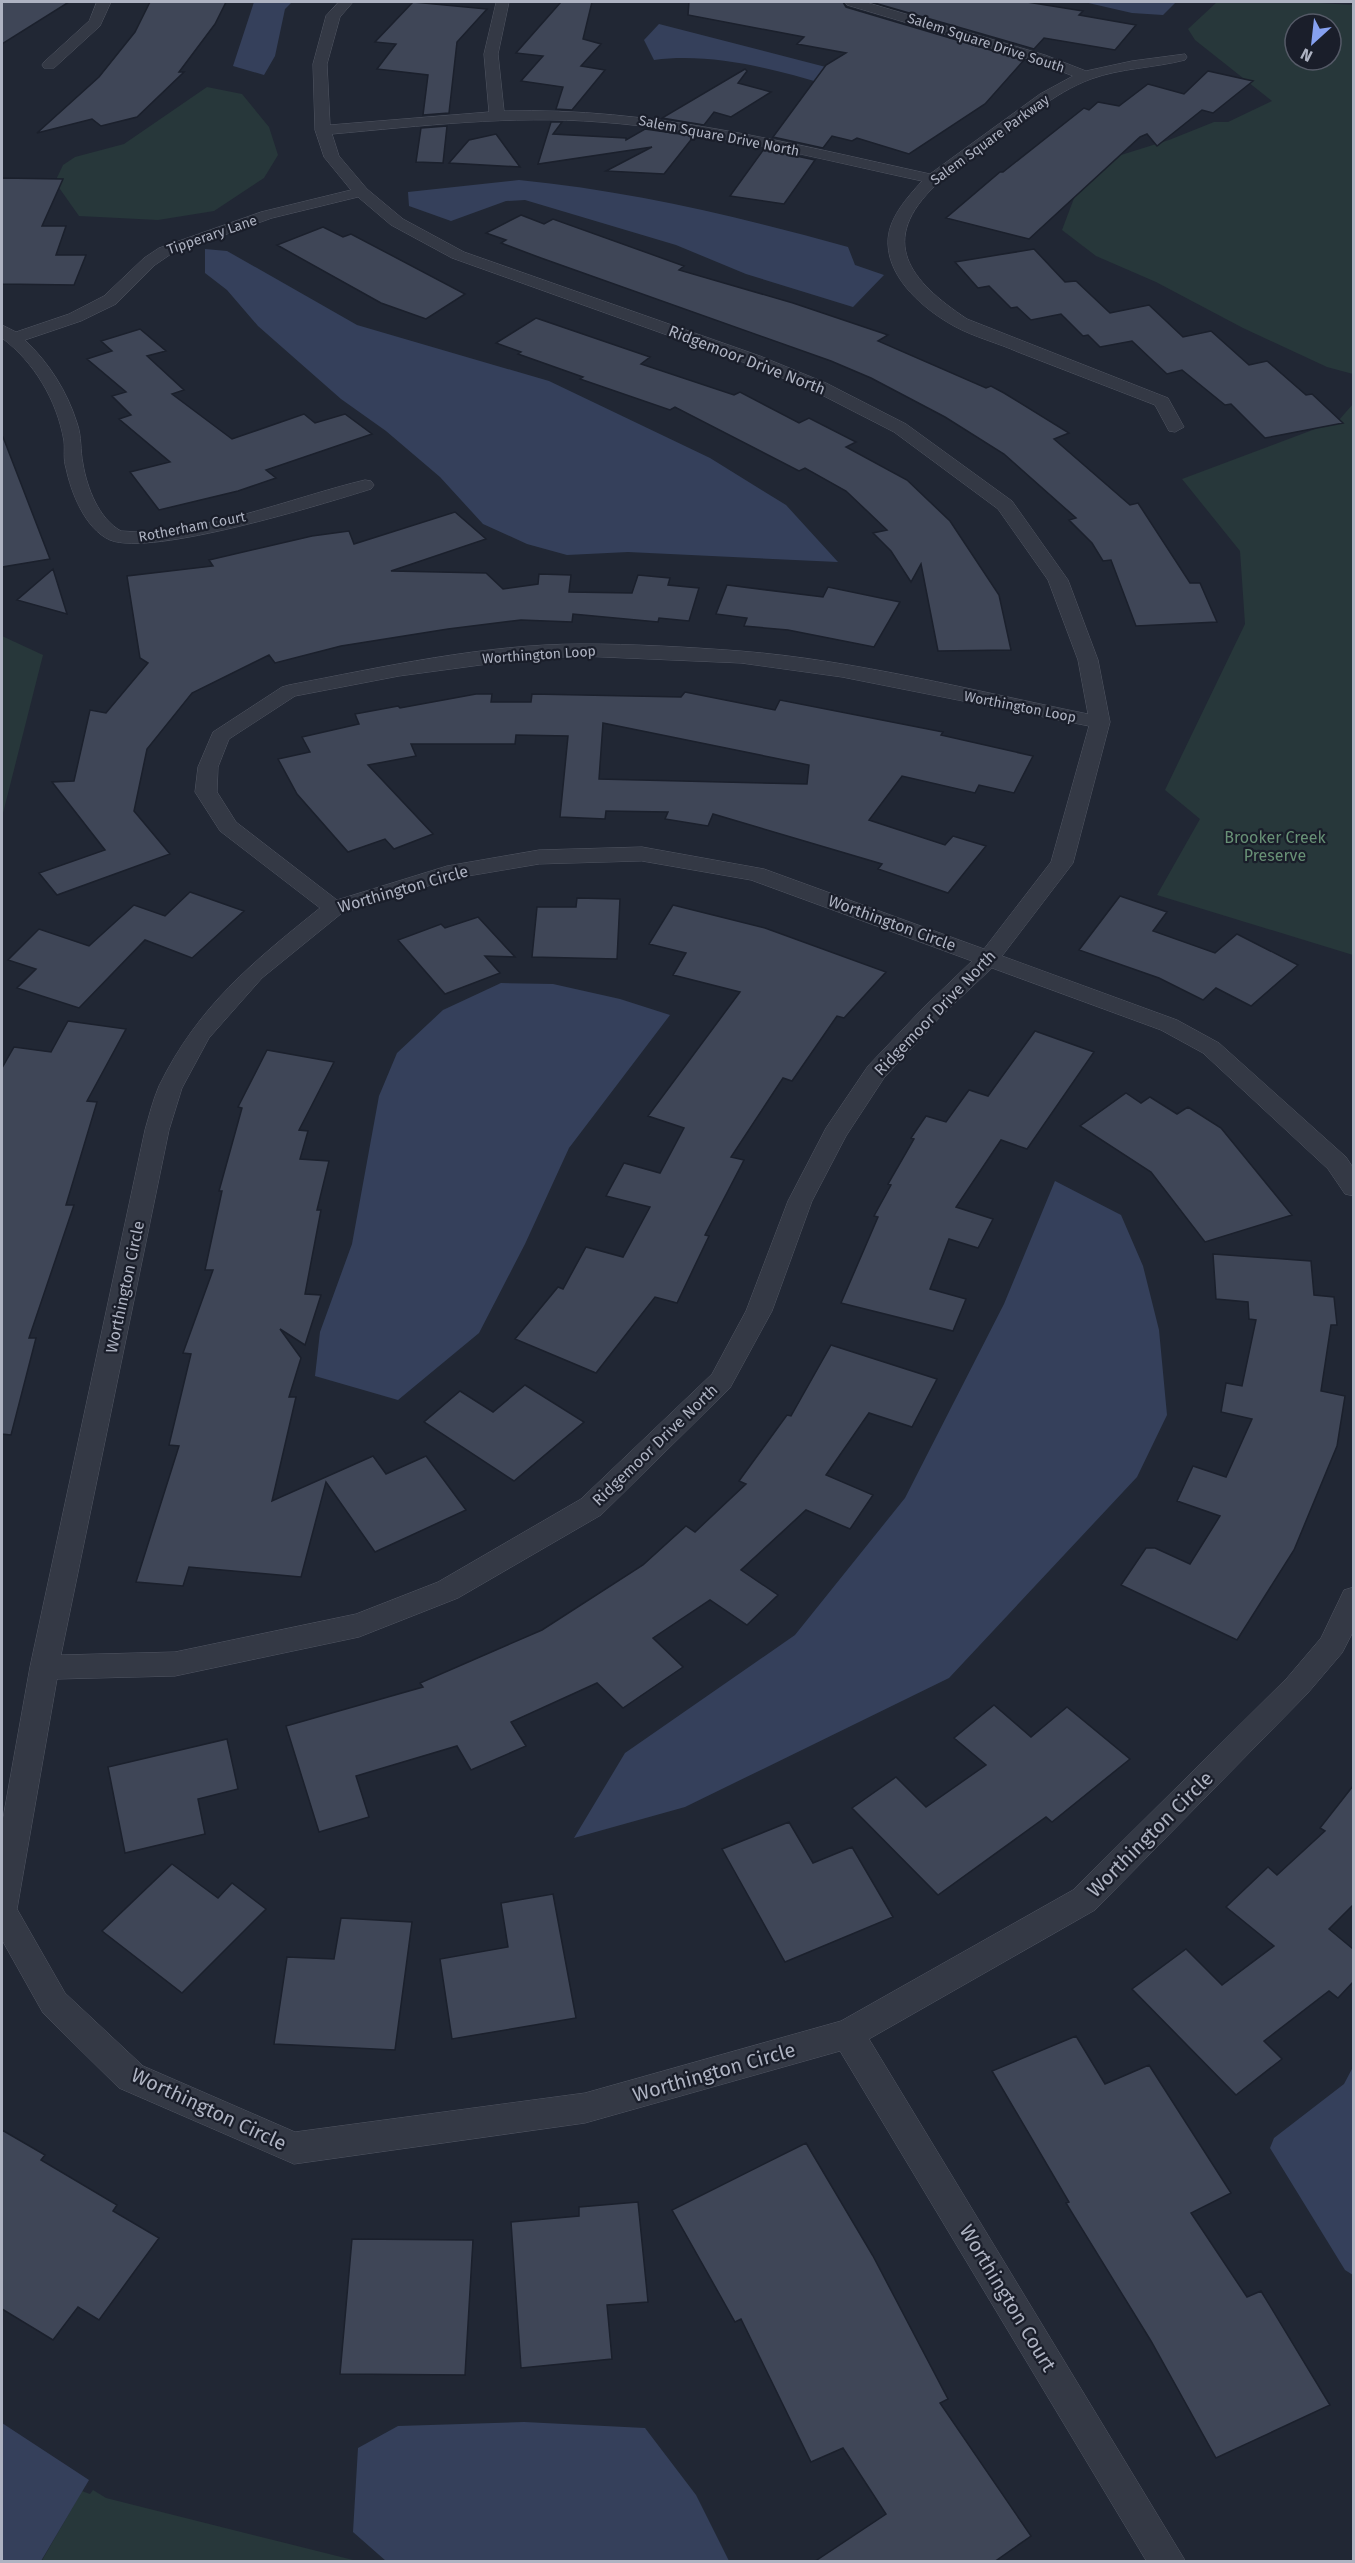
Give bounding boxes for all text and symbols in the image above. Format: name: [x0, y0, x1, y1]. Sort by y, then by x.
street label: Salem Square Drive South: [905, 10, 1067, 76]
north arrow: [1283, 12, 1343, 72]
text: N: [1297, 44, 1315, 66]
street label: Salem Square Parkway: [927, 91, 1053, 189]
street label: Salem Square Drive North: [637, 112, 801, 160]
street label: Tipperary Lane: [165, 212, 259, 258]
street label: Ridgemoor Drive North: [666, 321, 828, 399]
street label: Rotherham Court: [137, 508, 248, 546]
street label: Worthington Loop: [482, 643, 596, 667]
street label: Worthington Loop: [962, 688, 1078, 726]
park label: Brooker Creek Preserve: [1224, 828, 1326, 865]
street label: Worthington Circle: [336, 861, 470, 917]
street label: Worthington Circle: [826, 891, 958, 955]
street label: Ridgemoor Drive North: [870, 946, 1000, 1080]
street label: Worthington Circle: [102, 1219, 148, 1355]
street label: Ridgemoor Drive North: [588, 1380, 722, 1510]
street label: Worthington Circle: [1082, 1766, 1218, 1902]
street label: Worthington Circle: [630, 2037, 798, 2107]
street label: Worthington Circle: [128, 2063, 290, 2155]
street label: Worthington Court: [955, 2220, 1062, 2376]

